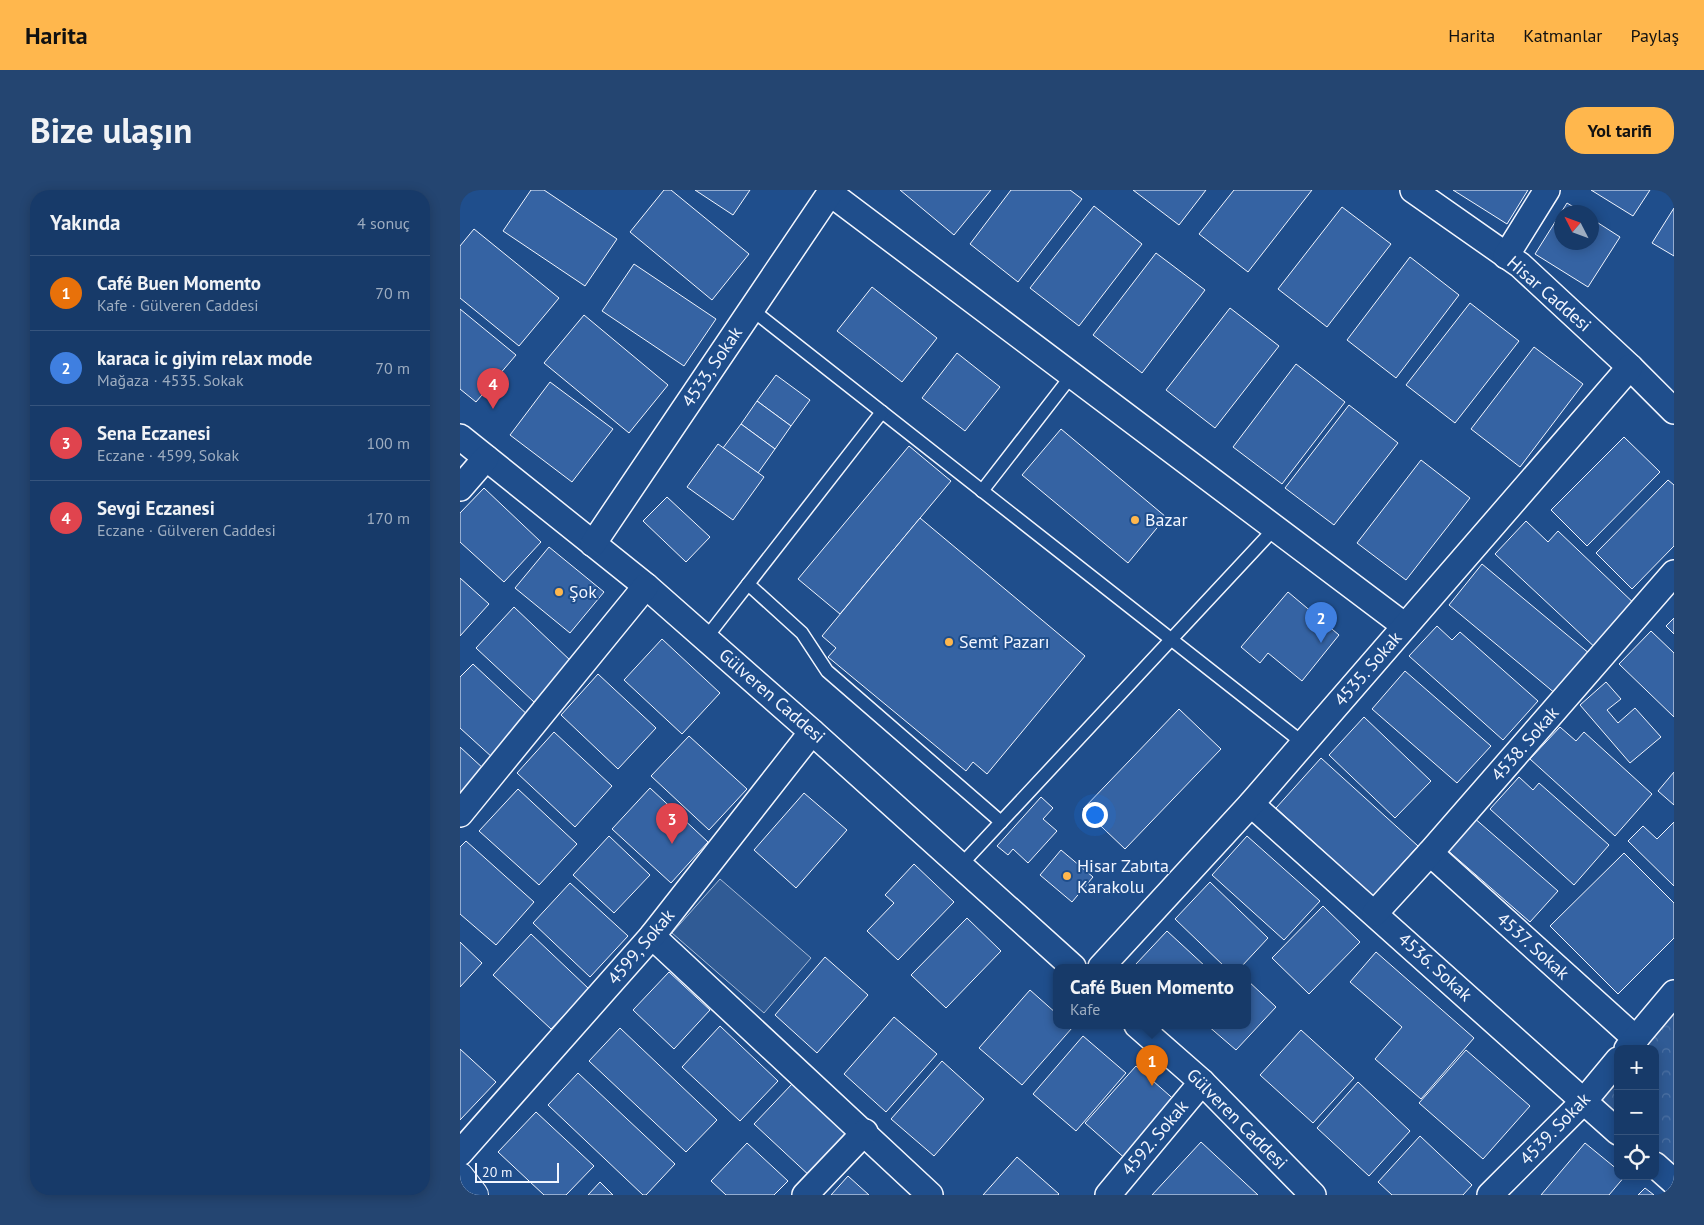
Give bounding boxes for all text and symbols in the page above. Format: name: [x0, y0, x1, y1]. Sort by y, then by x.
text: Harita: [25, 20, 88, 51]
text: Harita: [1448, 24, 1495, 47]
text: Katmanlar: [1523, 24, 1602, 47]
text: Paylaş: [1630, 24, 1679, 47]
text: Bize ulaşın: [30, 107, 192, 153]
button: Yol tarifi: [1565, 107, 1674, 154]
north arrow: [1554, 205, 1599, 250]
text: Yakında: [50, 209, 120, 236]
text: 4 sonuç: [357, 213, 410, 233]
street label: Hisar Caddesi: [1502, 251, 1596, 336]
text: Café Buen Momento: [97, 271, 261, 295]
text: 1: [61, 283, 71, 303]
text: 70 m: [375, 283, 410, 303]
text: Kafe · Gülveren Caddesi: [97, 295, 259, 315]
street label: 4533, Sokak: [676, 322, 747, 411]
text: karaca ic giyim relax mode: [97, 346, 313, 370]
text: 2: [61, 358, 71, 378]
text: 70 m: [375, 358, 410, 378]
pin: 4: [477, 368, 509, 409]
text: Mağaza · 4535. Sokak: [97, 370, 244, 390]
text: Sena Eczanesi: [97, 421, 211, 445]
text: 3: [61, 433, 71, 453]
text: 100 m: [367, 433, 410, 453]
text: Eczane · 4599, Sokak: [97, 445, 239, 465]
text: Sevgi Eczanesi: [97, 496, 215, 520]
text: 4: [61, 508, 71, 528]
text: 170 m: [367, 508, 410, 528]
place label: Bazar: [1145, 508, 1188, 531]
marker: Bazar: [1129, 514, 1141, 526]
text: Eczane · Gülveren Caddesi: [97, 520, 276, 540]
place label: Şok: [569, 580, 597, 603]
marker: Şok: [553, 586, 565, 598]
pin: 2: [1305, 602, 1337, 643]
street label: 4535. Sokak: [1329, 626, 1407, 711]
place label: Semt Pazarı: [959, 630, 1050, 653]
marker: Semt Pazarı: [943, 636, 955, 648]
street label: Gülveren Caddesi: [714, 643, 830, 748]
street label: 4538. Sokak: [1486, 701, 1564, 786]
your location: [1082, 802, 1108, 828]
pin: 3: [656, 803, 688, 844]
place label: Hisar Zabıta Karakolu: [1077, 854, 1169, 898]
marker: Hisar Zabıta Karakolu: [1061, 870, 1073, 882]
street label: 4599, Sokak: [602, 904, 679, 989]
street label: 4537. Sokak: [1492, 907, 1575, 984]
street label: 4536. Sokak: [1394, 927, 1477, 1006]
popup: [1053, 964, 1251, 1029]
text: Café Buen Momento: [1070, 975, 1234, 999]
text: Kafe: [1070, 999, 1100, 1019]
pin: 1: [1136, 1045, 1168, 1086]
map controls: [1614, 1045, 1659, 1180]
button: +: [1614, 1045, 1659, 1090]
street label: Gülveren Caddesi: [1182, 1063, 1293, 1174]
street label: 4539. Sokak: [1514, 1087, 1595, 1170]
button: −: [1614, 1090, 1659, 1135]
street label: 4592. Sokak: [1116, 1095, 1193, 1180]
button: locate: [1614, 1135, 1659, 1180]
scale bar: [475, 1160, 559, 1183]
text: 20 m: [482, 1163, 512, 1181]

